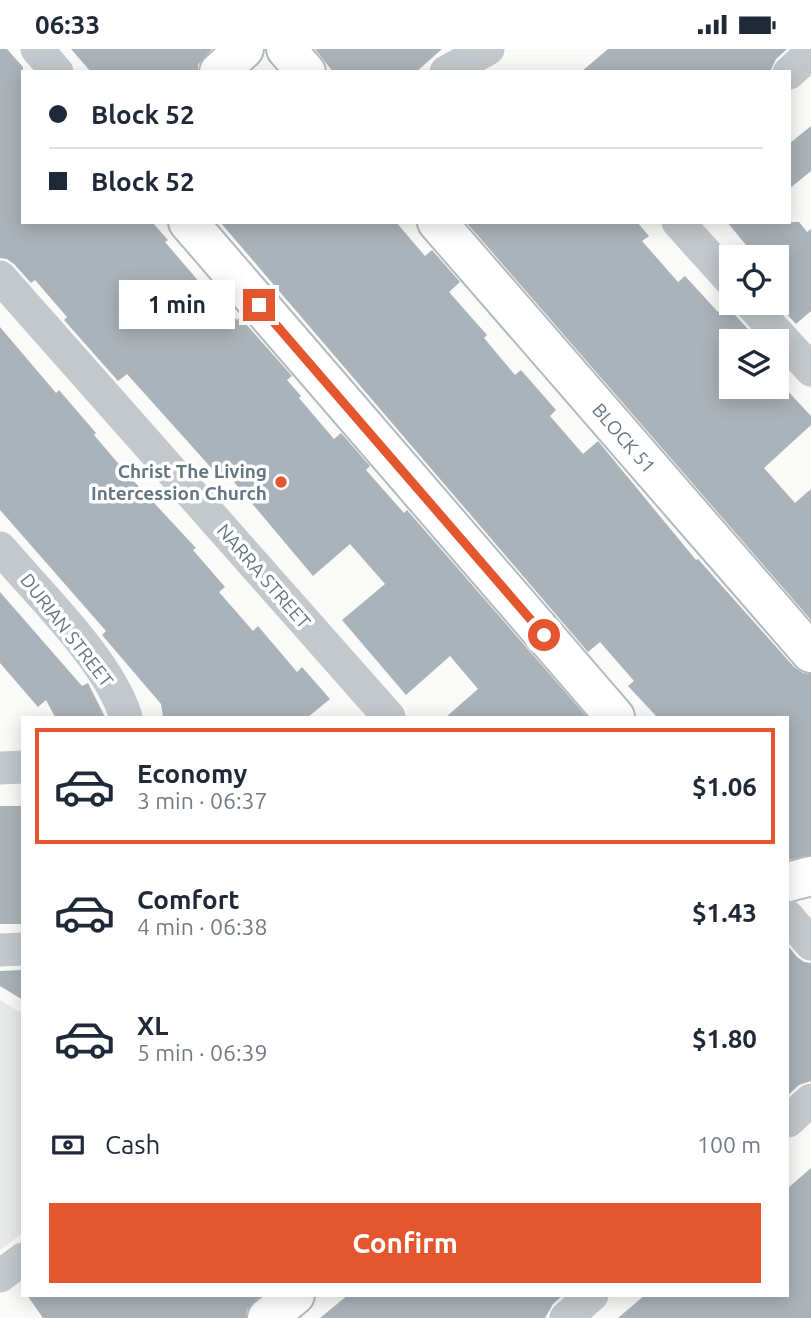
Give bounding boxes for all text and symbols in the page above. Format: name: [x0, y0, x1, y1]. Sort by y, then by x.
text: 06:33: [35, 10, 100, 39]
text: Block 52: [91, 100, 195, 129]
text: Block 52: [91, 167, 195, 196]
map controls: [719, 245, 789, 399]
button: locate: [719, 245, 789, 315]
callout: 1 min: [119, 281, 234, 329]
route end: [243, 289, 275, 321]
text: 1 min: [148, 292, 206, 317]
button: layers: [719, 329, 789, 399]
street label: BLOCK 51: [588, 399, 660, 477]
place label: Christ The Living Intercession Church: [91, 460, 267, 504]
marker: Christ The Living Intercession Church: [273, 474, 289, 490]
street label: NARRA STREET: [213, 519, 316, 633]
street label: DURIAN STREET: [16, 569, 118, 691]
route start: [528, 619, 560, 651]
icon: car: [53, 755, 116, 818]
text: Economy: [137, 759, 247, 788]
text: $1.06: [692, 772, 757, 801]
text: 3 min · 06:37: [137, 788, 268, 813]
icon: car: [53, 881, 116, 944]
text: Comfort: [137, 885, 240, 914]
text: $1.43: [692, 898, 757, 927]
text: 4 min · 06:38: [137, 914, 268, 939]
icon: car: [53, 1007, 116, 1070]
text: XL: [137, 1011, 168, 1040]
text: $1.80: [692, 1024, 757, 1053]
text: 5 min · 06:39: [137, 1040, 268, 1065]
icon: cash: [49, 1126, 87, 1164]
text: Cash: [105, 1130, 160, 1159]
text: 100 m: [697, 1132, 761, 1157]
button: Confirm: [49, 1203, 761, 1283]

